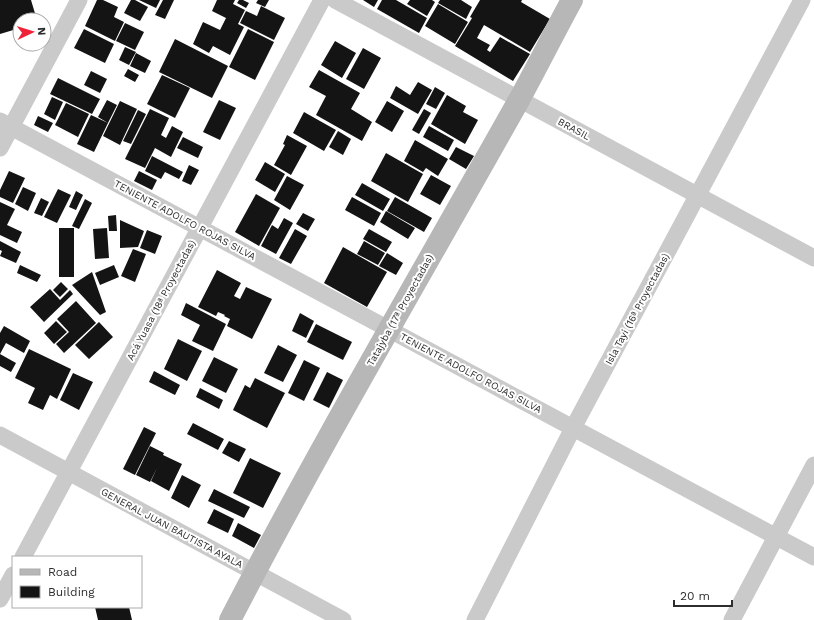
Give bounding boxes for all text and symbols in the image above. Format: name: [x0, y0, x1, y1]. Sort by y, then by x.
north arrow: [12, 12, 52, 52]
text: N: [35, 27, 48, 36]
street label: BRASIL: [556, 116, 592, 142]
street label: TENIENTE ADOLFO ROJAS SILVA: [112, 178, 258, 262]
street label: Acá Yuasa (18ª Proyectadas): [125, 238, 197, 362]
street label: Isla Tayi (16ª Proyectadas): [603, 251, 671, 367]
street label: Tatajyba (17ª Proyectadas): [365, 252, 435, 368]
street label: TENIENTE ADOLFO ROJAS SILVA: [398, 331, 544, 415]
street label: GENERAL JUAN BAUTISTA AYALA: [99, 486, 245, 570]
legend: [12, 556, 142, 608]
text: Road: [48, 565, 77, 579]
scale bar: [674, 582, 732, 608]
text: Building: [48, 585, 95, 599]
text: 20 m: [680, 589, 710, 603]

